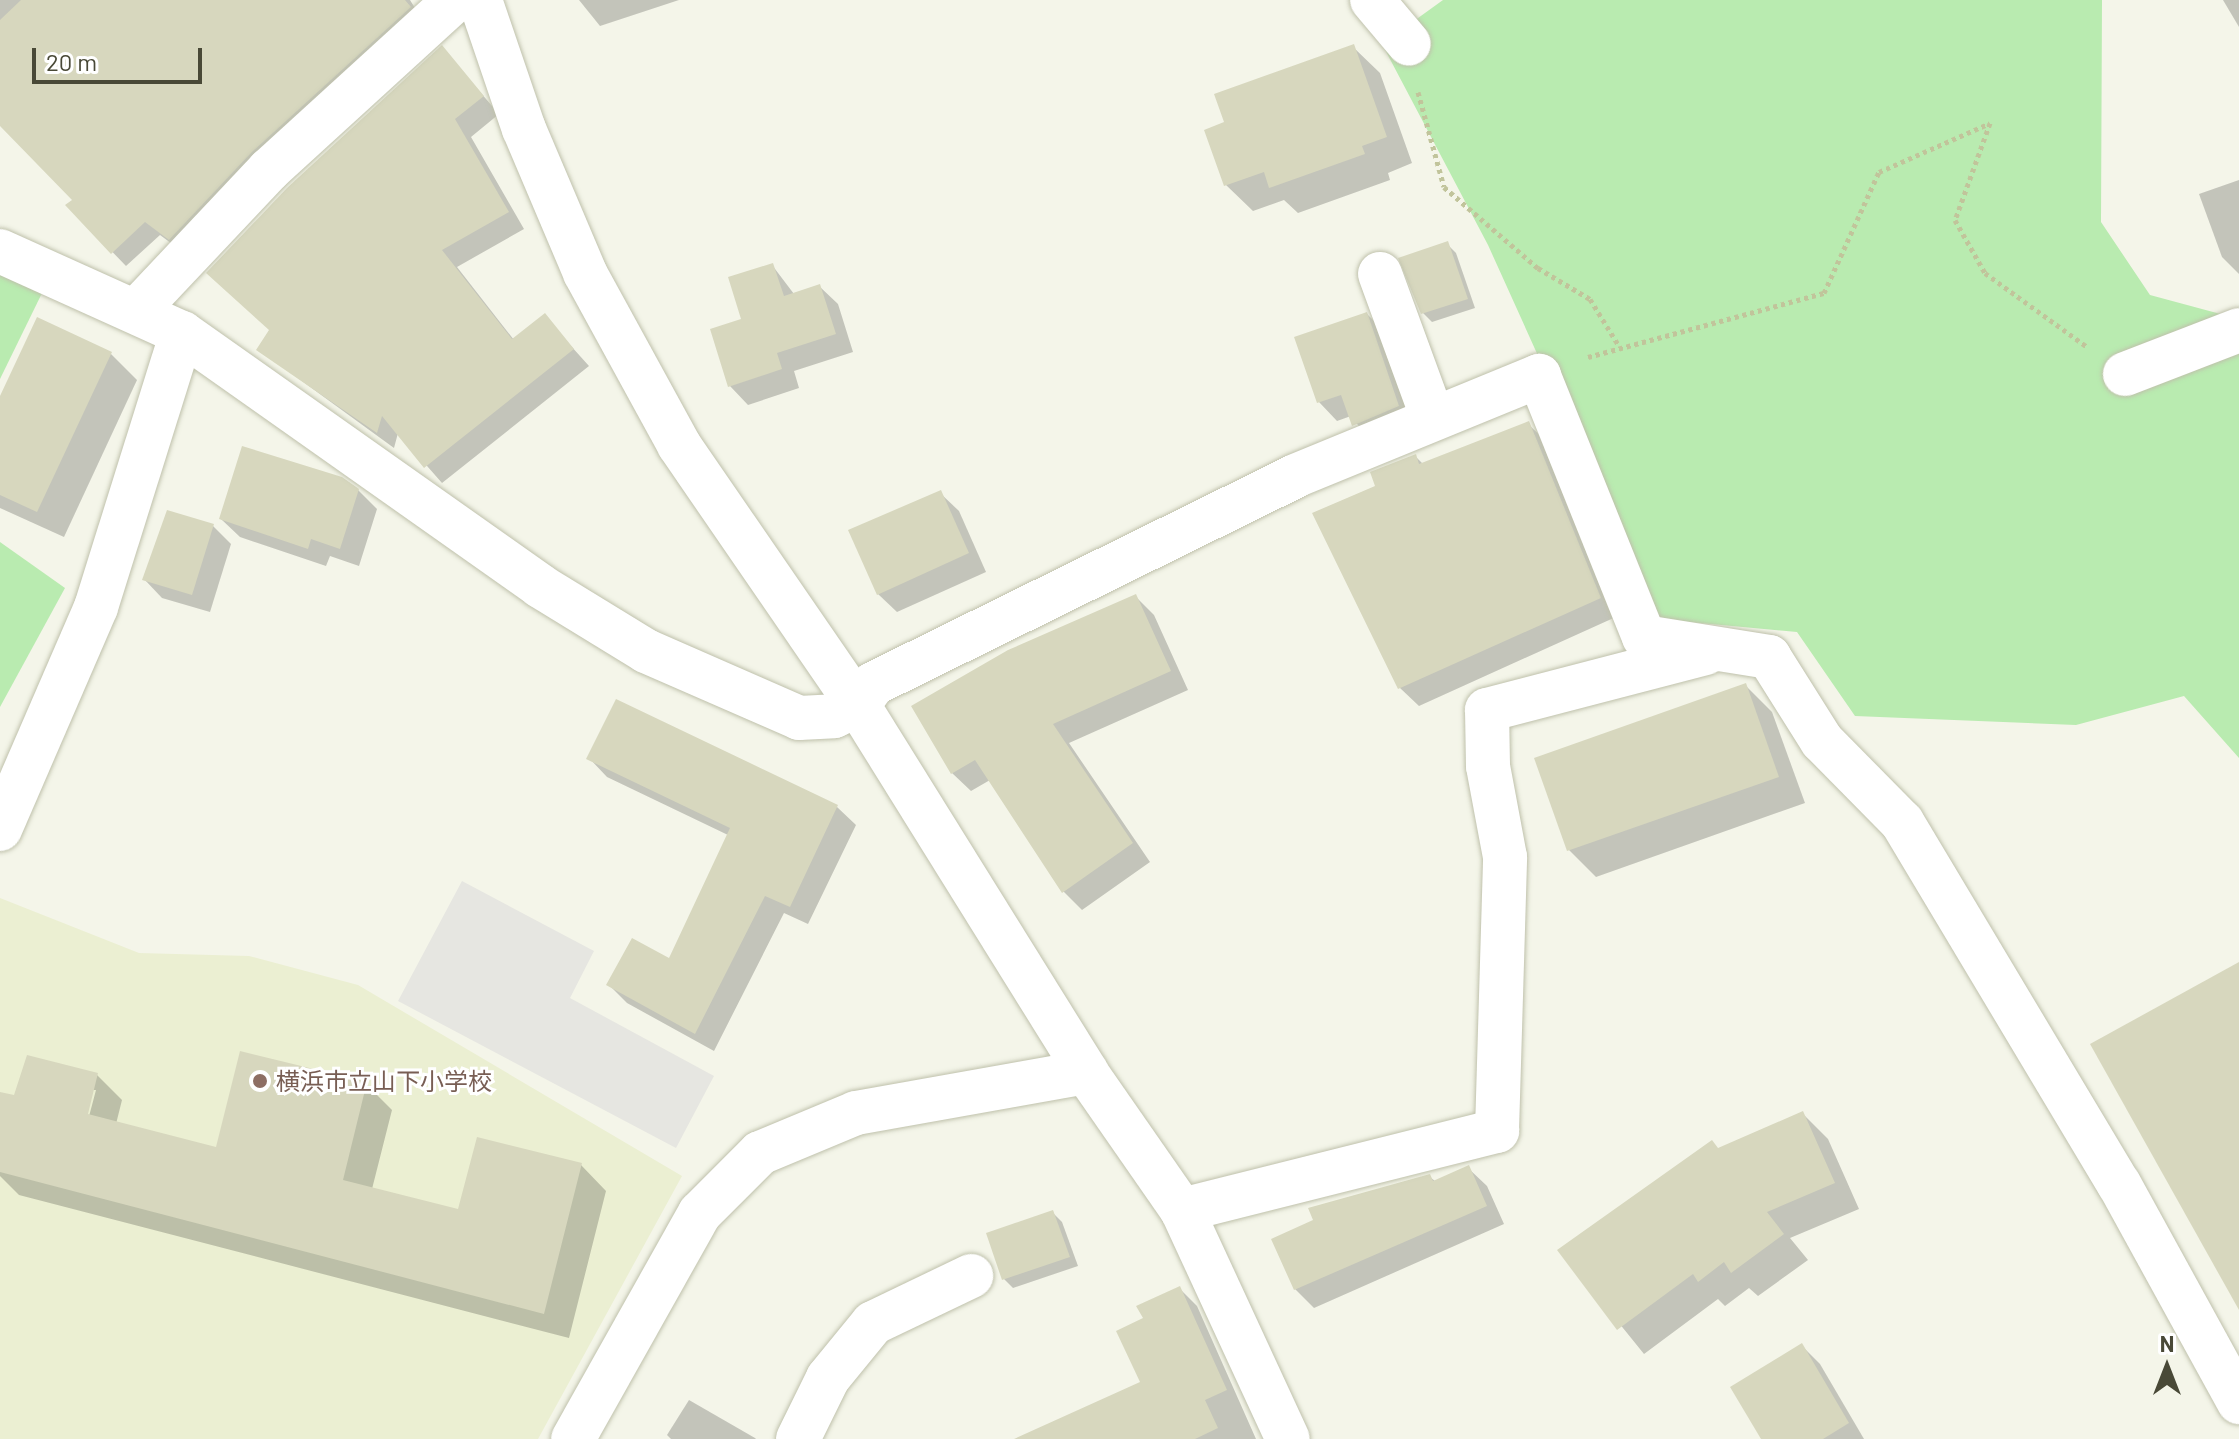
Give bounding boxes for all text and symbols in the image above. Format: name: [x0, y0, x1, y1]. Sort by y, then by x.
scale bar: [36, 32, 206, 82]
text: 20 m: [46, 47, 97, 76]
place label: 横浜市立山下小学校: [276, 1067, 492, 1095]
marker: 横浜市立山下小学校: [251, 1072, 269, 1090]
north arrow: [2127, 1327, 2207, 1407]
text: N: [2160, 1330, 2174, 1356]

